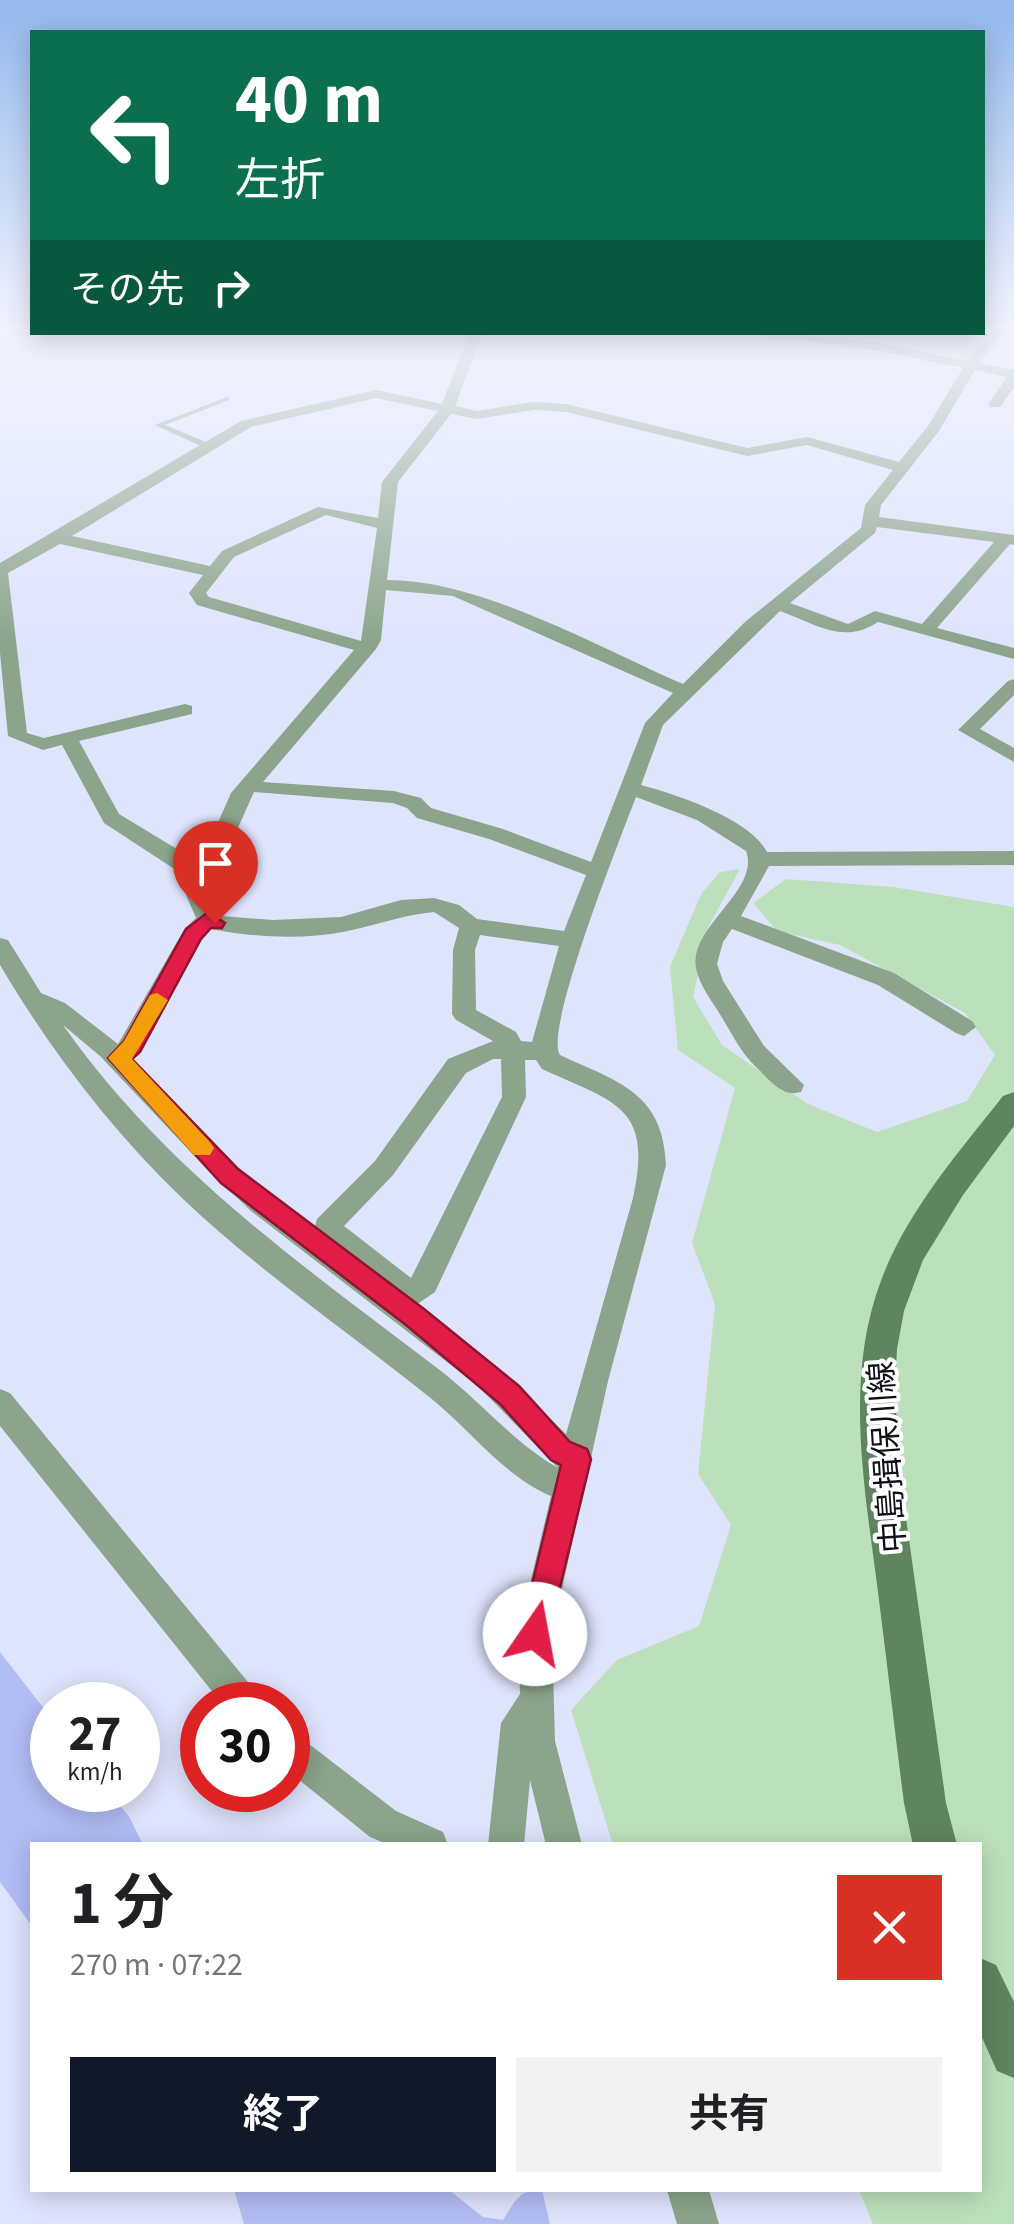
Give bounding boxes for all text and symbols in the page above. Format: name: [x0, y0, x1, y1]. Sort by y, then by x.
text: 40 m: [235, 50, 383, 150]
icon: left: [70, 70, 200, 200]
text: 左折: [235, 149, 325, 213]
icon: right: [204, 260, 259, 315]
text: その先: [70, 263, 184, 317]
pin: [173, 821, 258, 924]
icon: arrive: [188, 836, 243, 891]
street label: 中島揖保川線: [858, 1360, 918, 1554]
position arrow: [483, 1582, 587, 1686]
speed limit sign: 30: [180, 1682, 310, 1812]
text: 27: [69, 1699, 121, 1770]
text: km/h: [67, 1754, 123, 1790]
text: 1 分: [70, 1862, 174, 1947]
button: close: [837, 1875, 942, 1980]
text: 270 m · 07:22: [70, 1942, 243, 1988]
button: 終了: [70, 2057, 496, 2172]
button: 共有: [516, 2057, 942, 2172]

